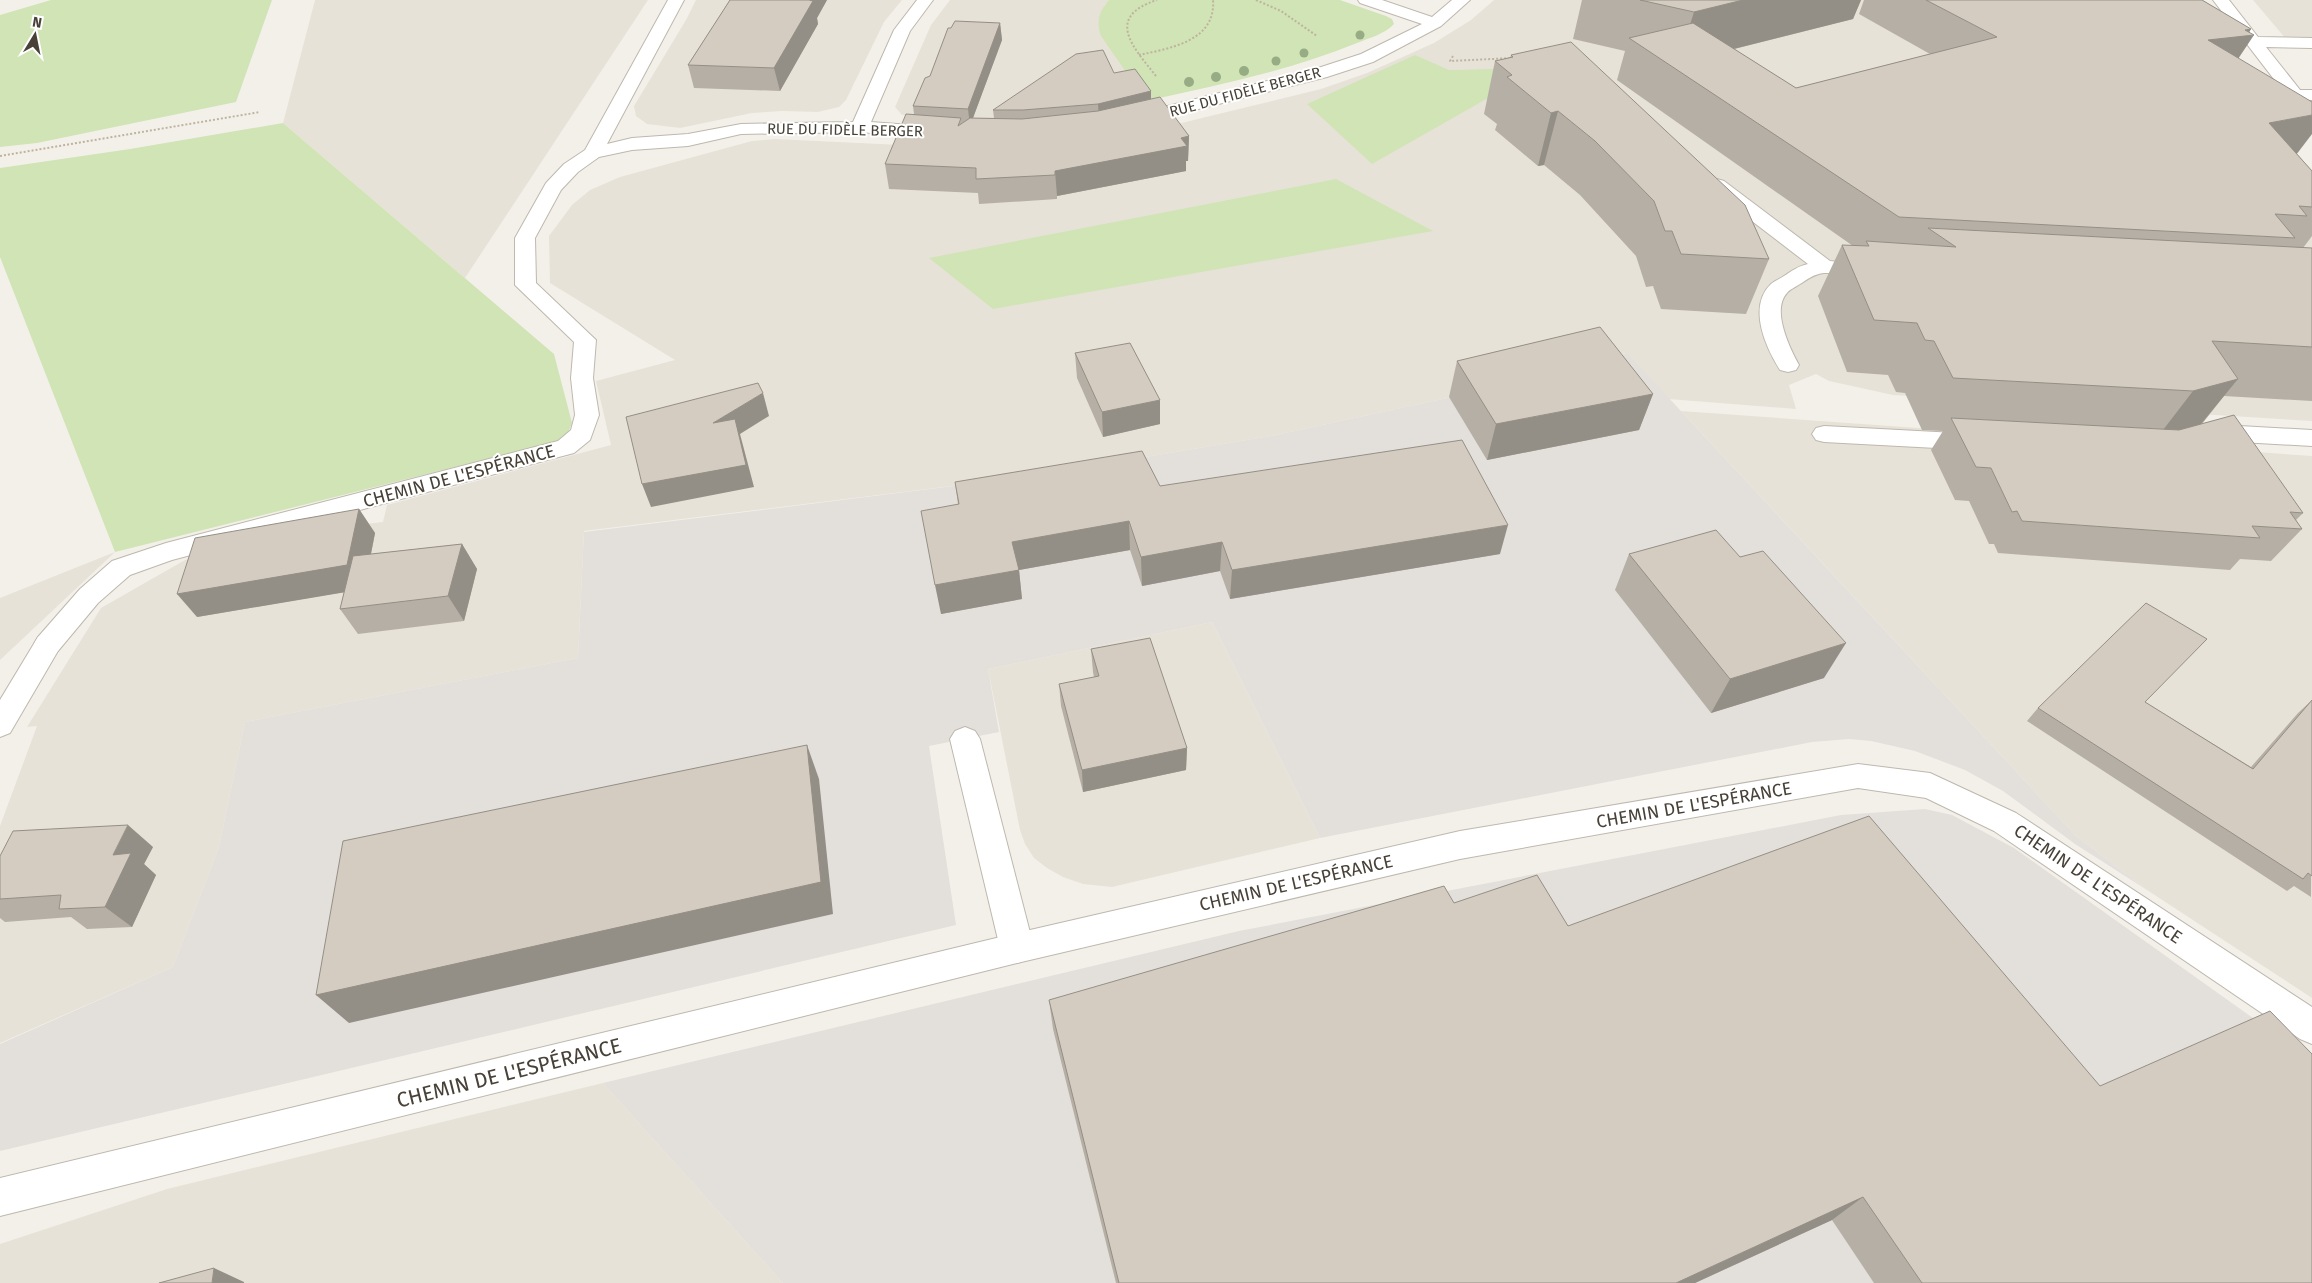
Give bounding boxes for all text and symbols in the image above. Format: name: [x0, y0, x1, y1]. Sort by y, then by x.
north arrow: [10, 10, 60, 60]
text: N: [31, 14, 43, 32]
street label: RUE DU FIDÈLE BERGER: [1167, 63, 1323, 121]
street label: RUE DU FIDÈLE BERGER: [767, 120, 923, 140]
street label: CHEMIN DE L'ESPÉRANCE: [360, 439, 557, 512]
street label: CHEMIN DE L'ESPÉRANCE: [1594, 776, 1793, 833]
street label: CHEMIN DE L'ESPÉRANCE: [2010, 819, 2187, 948]
street label: CHEMIN DE L'ESPÉRANCE: [1197, 849, 1395, 916]
street label: CHEMIN DE L'ESPÉRANCE: [394, 1032, 624, 1114]

